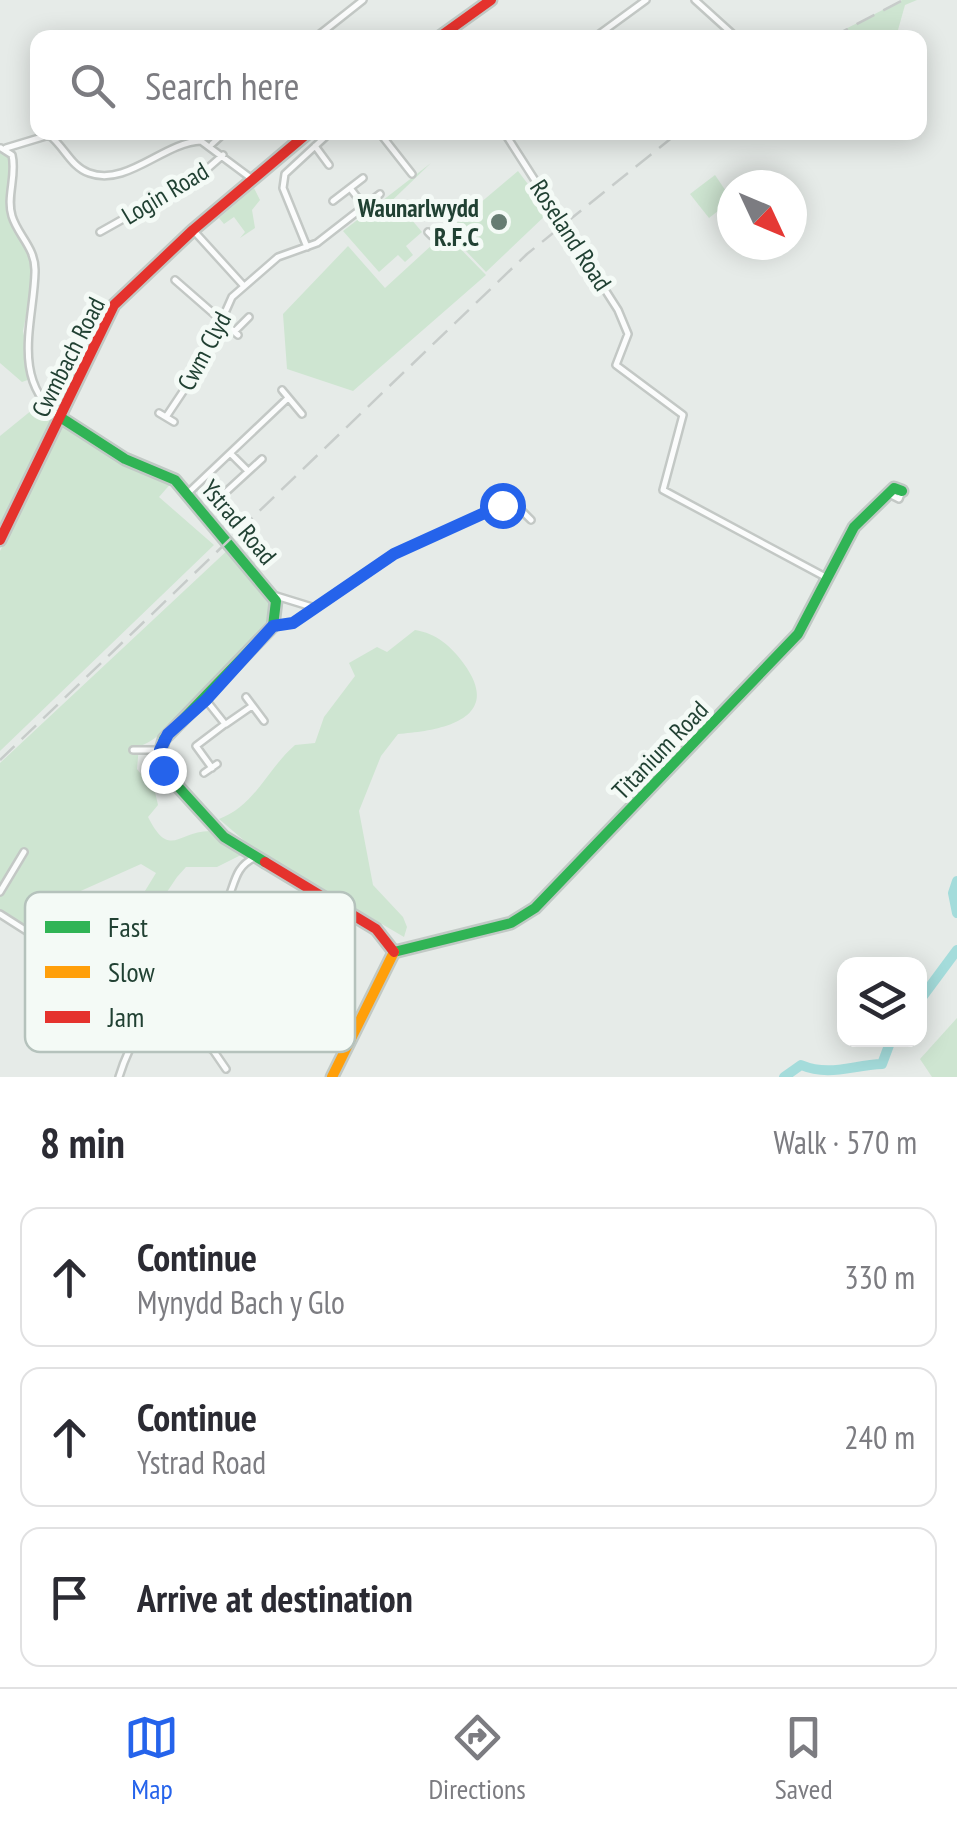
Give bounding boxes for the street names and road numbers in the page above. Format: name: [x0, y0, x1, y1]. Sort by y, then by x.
street label: Login Road: [116, 155, 214, 231]
street label: Roseland Road: [523, 173, 619, 297]
street label: Cwmbach Road: [24, 292, 112, 422]
street label: Cwm Clyd: [170, 306, 238, 396]
street label: Ystrad Road: [194, 473, 284, 571]
street label: Titanium Road: [605, 694, 715, 806]

